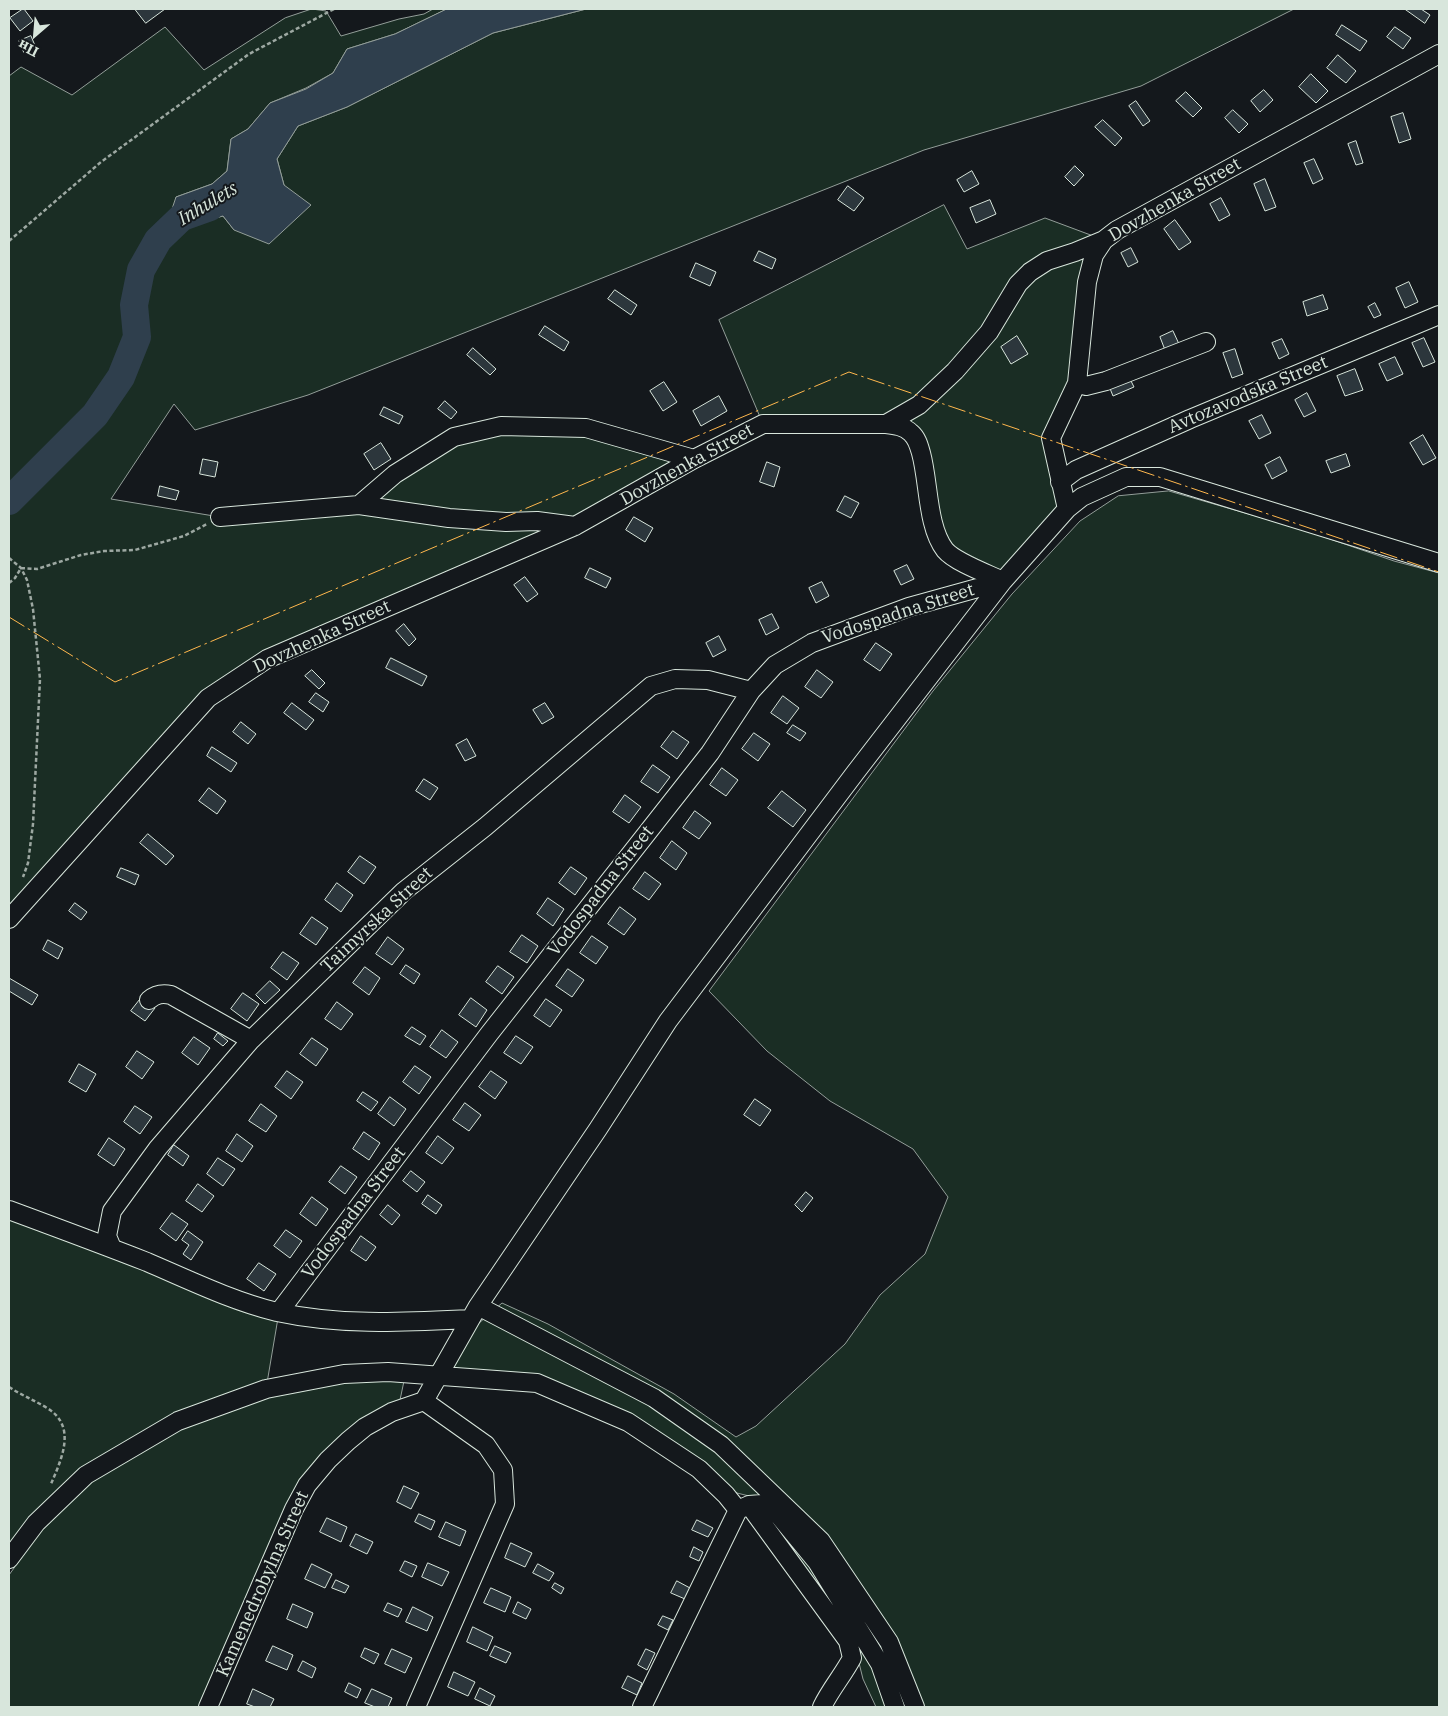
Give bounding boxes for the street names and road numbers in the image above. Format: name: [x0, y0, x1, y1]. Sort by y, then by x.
street label: Dovzhenka Street: [1105, 153, 1245, 247]
street label: Avtozavodska Street: [1165, 352, 1331, 438]
street label: Dovzhenka Street: [617, 419, 757, 511]
street label: Vodospadna Street: [819, 579, 977, 649]
street label: Dovzhenka Street: [250, 596, 394, 678]
street label: Vodospadna Street: [543, 822, 659, 960]
street label: Taimyrska Street: [317, 863, 437, 977]
street label: Vodospadna Street: [297, 1143, 411, 1283]
street label: Kamenedrobylna Street: [212, 1488, 314, 1680]

